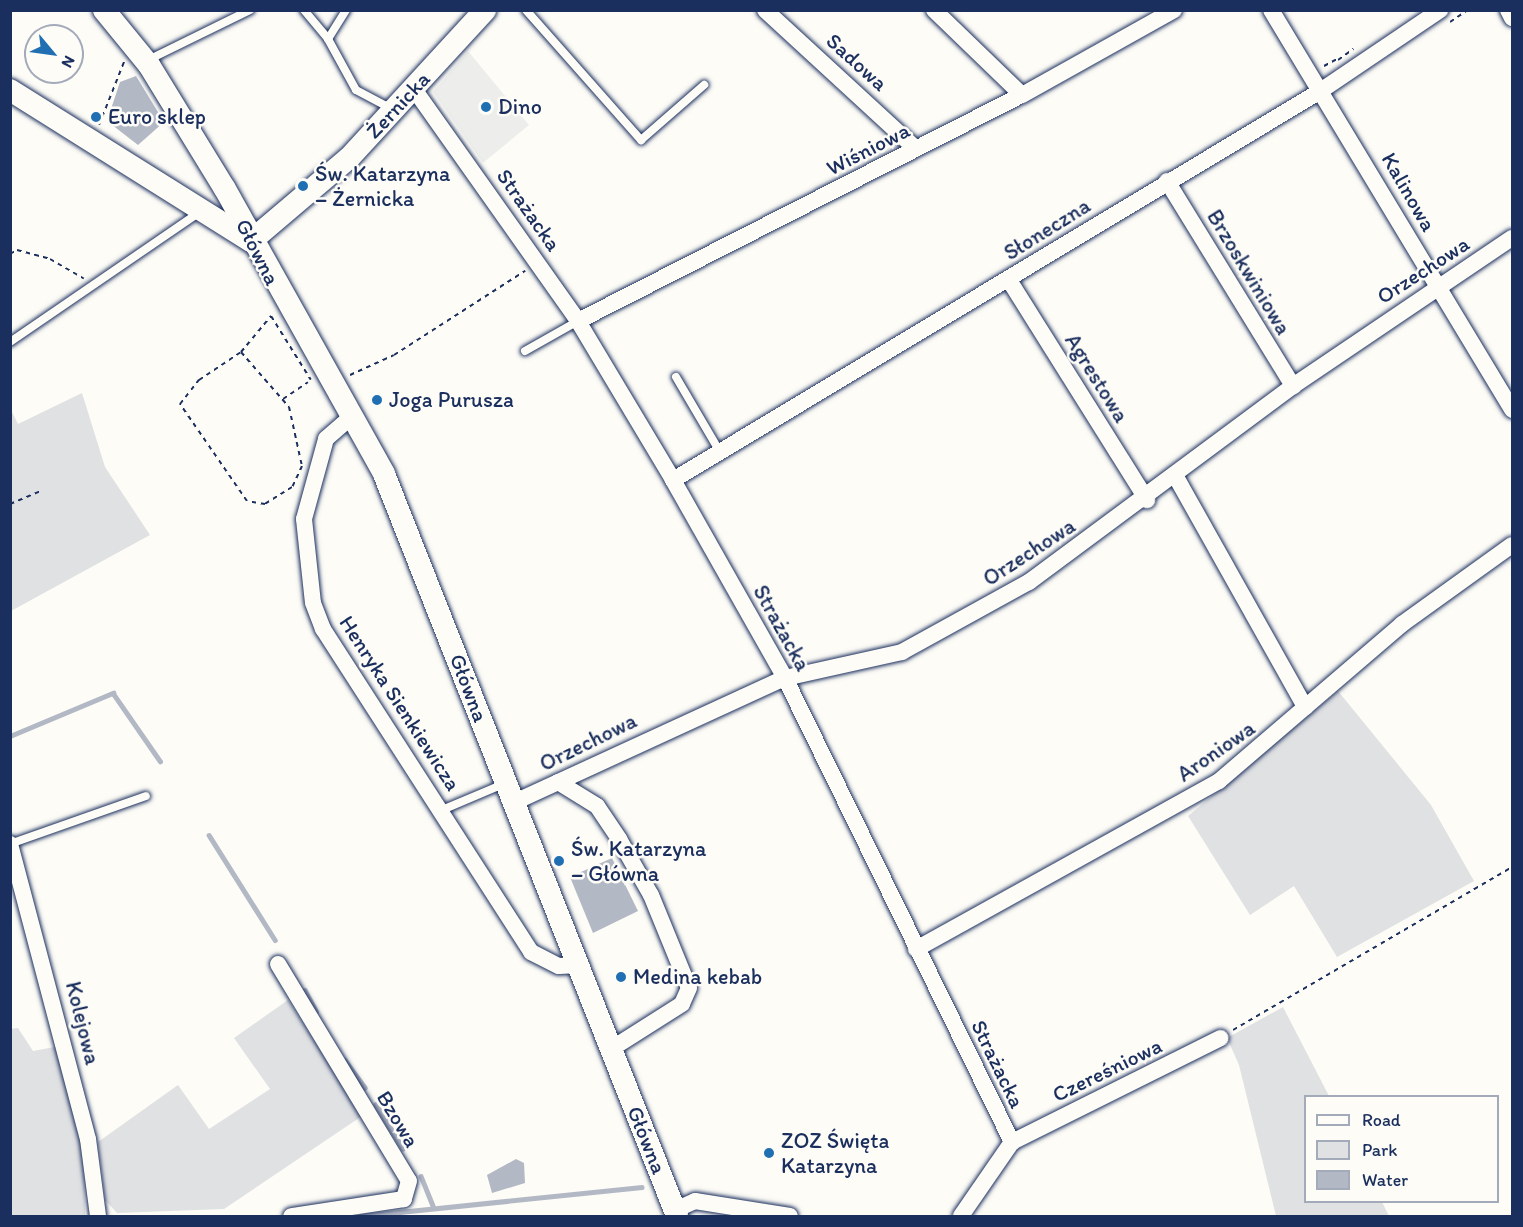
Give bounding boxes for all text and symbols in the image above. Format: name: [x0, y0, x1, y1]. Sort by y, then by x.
north arrow: [24, 24, 84, 84]
street label: Sadowa: [821, 28, 893, 96]
text: N: [58, 53, 79, 71]
street label: Żernicka: [360, 66, 436, 144]
place label: Dino: [498, 94, 542, 120]
marker: Dino: [479, 100, 493, 114]
place label: Euro sklep: [108, 104, 206, 130]
marker: Euro sklep: [89, 110, 103, 124]
street label: Wiśniowa: [822, 117, 914, 181]
street label: Kalinowa: [1376, 148, 1442, 236]
place label: Św. Katarzyna – Żernicka: [315, 160, 449, 212]
street label: Strażacka: [491, 164, 567, 256]
marker: Św. Katarzyna – Żernicka: [296, 179, 310, 193]
street label: Słoneczna: [999, 192, 1095, 266]
street label: Brzoskwiniowa: [1201, 205, 1297, 339]
street label: Główna: [230, 214, 286, 290]
street label: Orzechowa: [1372, 230, 1474, 310]
street label: Agrestowa: [1059, 329, 1135, 427]
place label: Joga Purusza: [389, 387, 515, 413]
marker: Joga Purusza: [370, 393, 384, 407]
street label: Orzechowa: [978, 512, 1080, 592]
street label: Strażacka: [748, 580, 816, 676]
street label: Henryka Sienkiewicza: [333, 610, 467, 796]
street label: Główna: [444, 650, 494, 726]
street label: Orzechowa: [535, 707, 641, 777]
street label: Aroniowa: [1172, 715, 1260, 787]
place label: Św. Katarzyna – Główna: [571, 835, 705, 886]
marker: Św. Katarzyna – Główna: [552, 854, 566, 868]
place label: Medina kebab: [633, 964, 762, 990]
marker: Medina kebab: [614, 970, 628, 984]
street label: Kolejowa: [60, 979, 106, 1067]
street label: Strażacka: [965, 1016, 1031, 1112]
street label: Czereśniowa: [1048, 1032, 1166, 1108]
street label: Bzowa: [371, 1086, 425, 1152]
legend: [1304, 1095, 1499, 1203]
street label: Główna: [621, 1102, 673, 1178]
text: Road: [1362, 1109, 1401, 1131]
place label: ZOZ Święta Katarzyna: [781, 1127, 889, 1178]
text: Park: [1362, 1139, 1397, 1161]
marker: ZOZ Święta Katarzyna: [762, 1146, 776, 1160]
text: Water: [1362, 1169, 1408, 1191]

